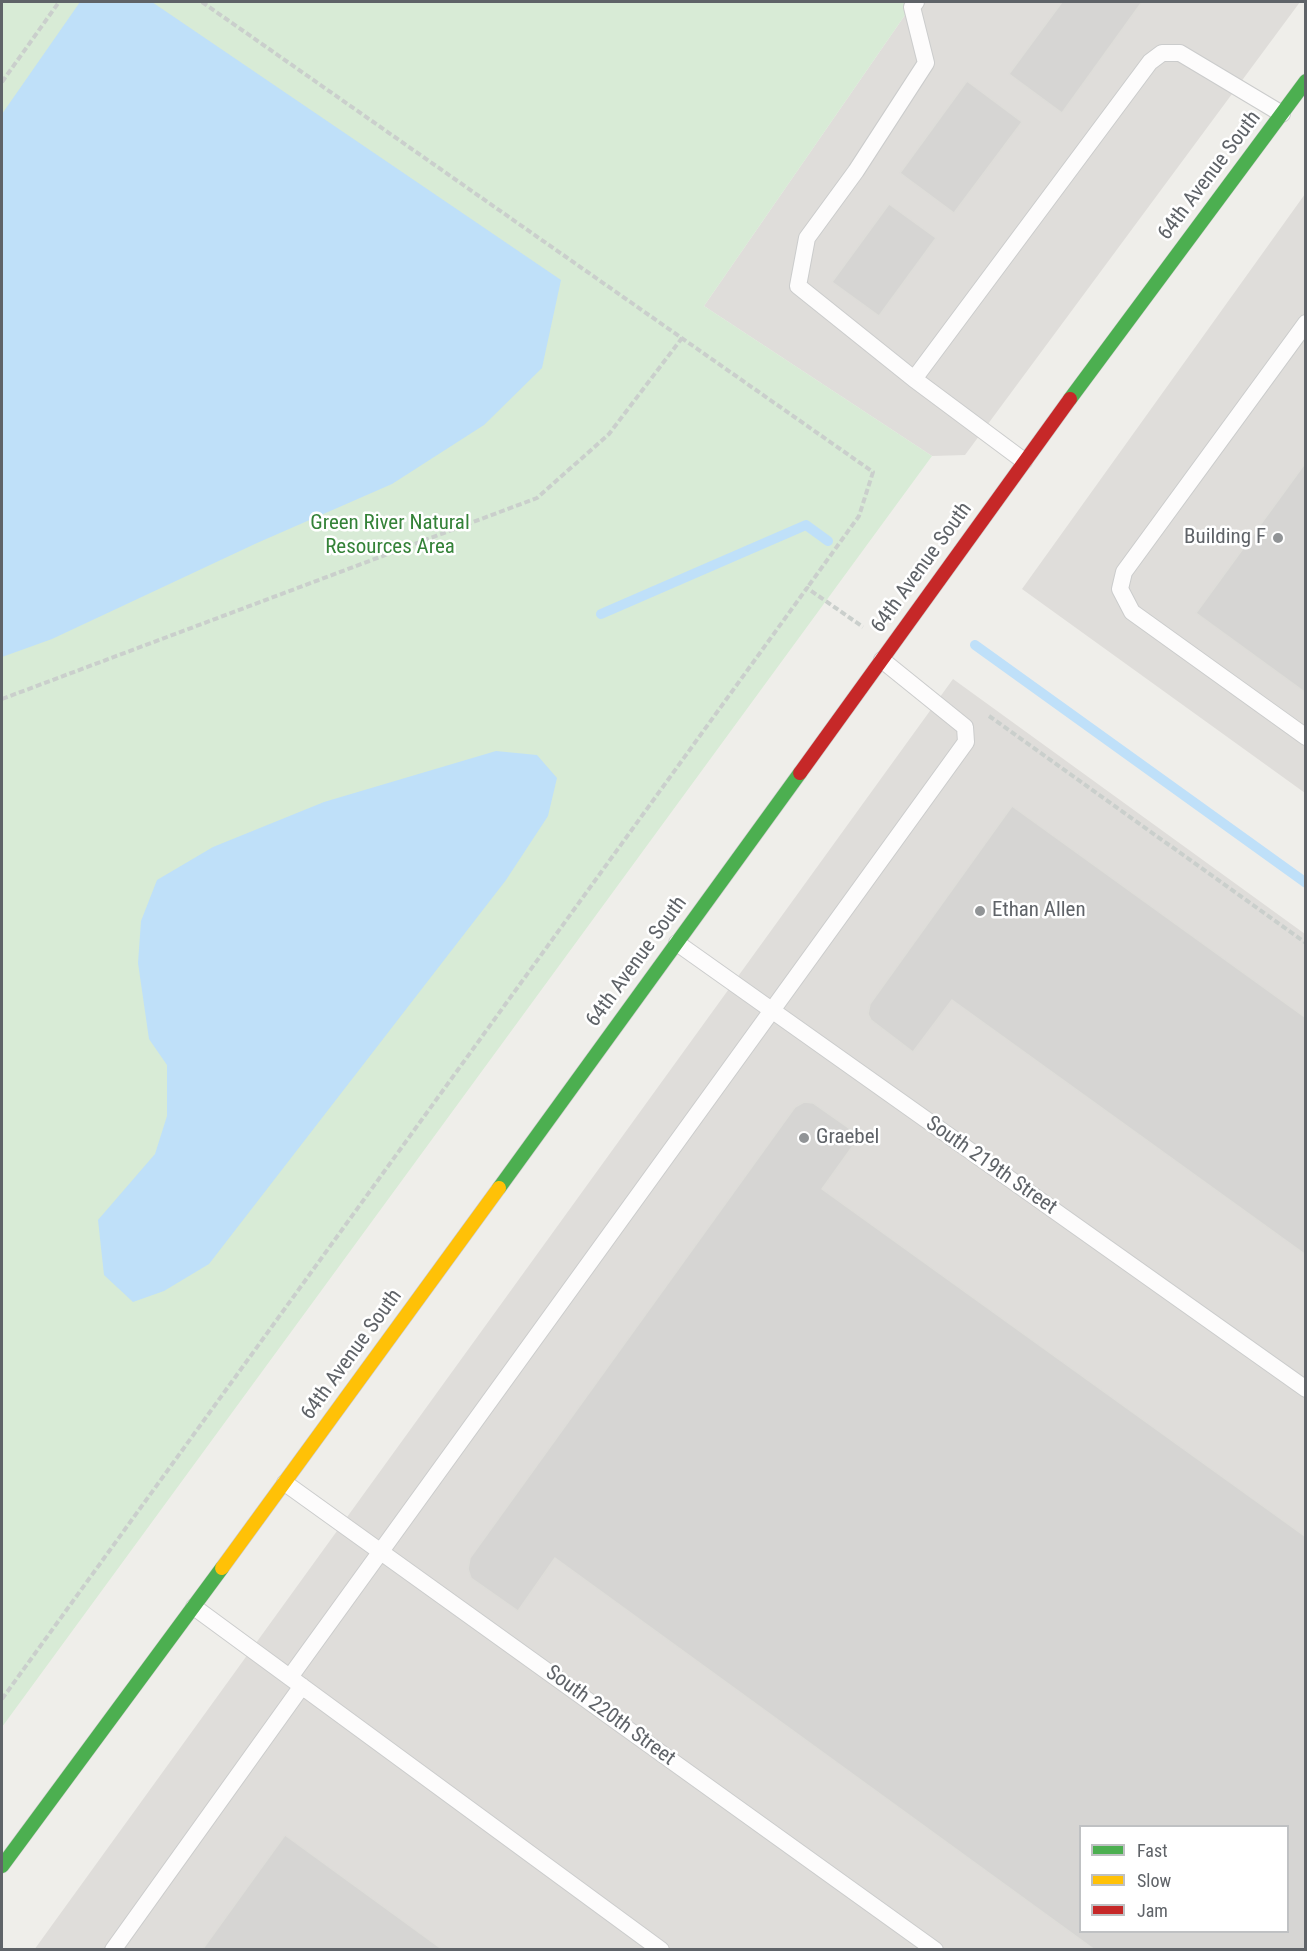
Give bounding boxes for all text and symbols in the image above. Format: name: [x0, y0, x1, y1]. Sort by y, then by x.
street label: 64th Avenue South: [1153, 106, 1267, 246]
street label: 64th Avenue South: [866, 498, 978, 638]
park label: Green River Natural Resources Area: [310, 511, 470, 561]
place label: Building F: [1184, 525, 1266, 551]
marker: Building F: [1271, 531, 1285, 545]
street label: 64th Avenue South: [581, 892, 693, 1032]
place label: Ethan Allen: [992, 898, 1086, 924]
marker: Ethan Allen: [973, 904, 987, 918]
street label: South 219th Street: [921, 1111, 1061, 1221]
place label: Graebel: [816, 1125, 879, 1151]
marker: Graebel: [797, 1131, 811, 1145]
street label: 64th Avenue South: [296, 1285, 408, 1425]
street label: South 220th Street: [540, 1660, 680, 1772]
legend: [1079, 1825, 1289, 1933]
text: Fast: [1137, 1840, 1168, 1861]
text: Slow: [1137, 1870, 1171, 1891]
text: Jam: [1137, 1900, 1168, 1921]

